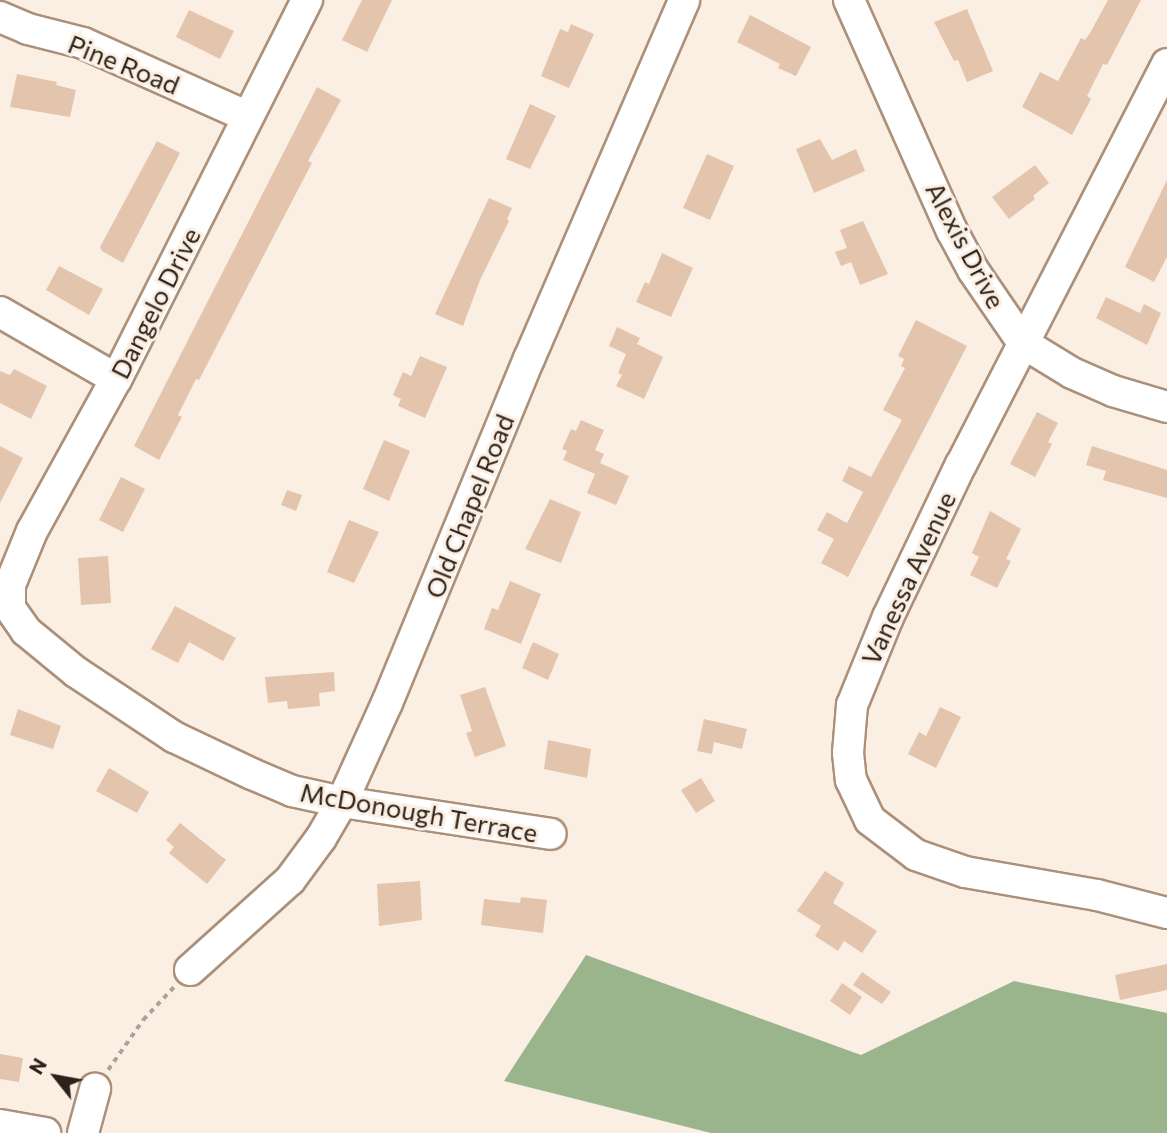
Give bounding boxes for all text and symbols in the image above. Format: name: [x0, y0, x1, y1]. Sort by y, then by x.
street label: Pine Road: [64, 28, 184, 100]
street label: Alexis Drive: [920, 177, 1012, 313]
street label: Dangelo Drive: [104, 222, 206, 384]
street label: Old Chapel Road: [418, 410, 520, 602]
street label: Vanessa Avenue: [854, 486, 962, 670]
street label: McDonough Terrace: [298, 776, 540, 848]
north arrow: [21, 1042, 91, 1112]
text: N: [24, 1054, 51, 1078]

